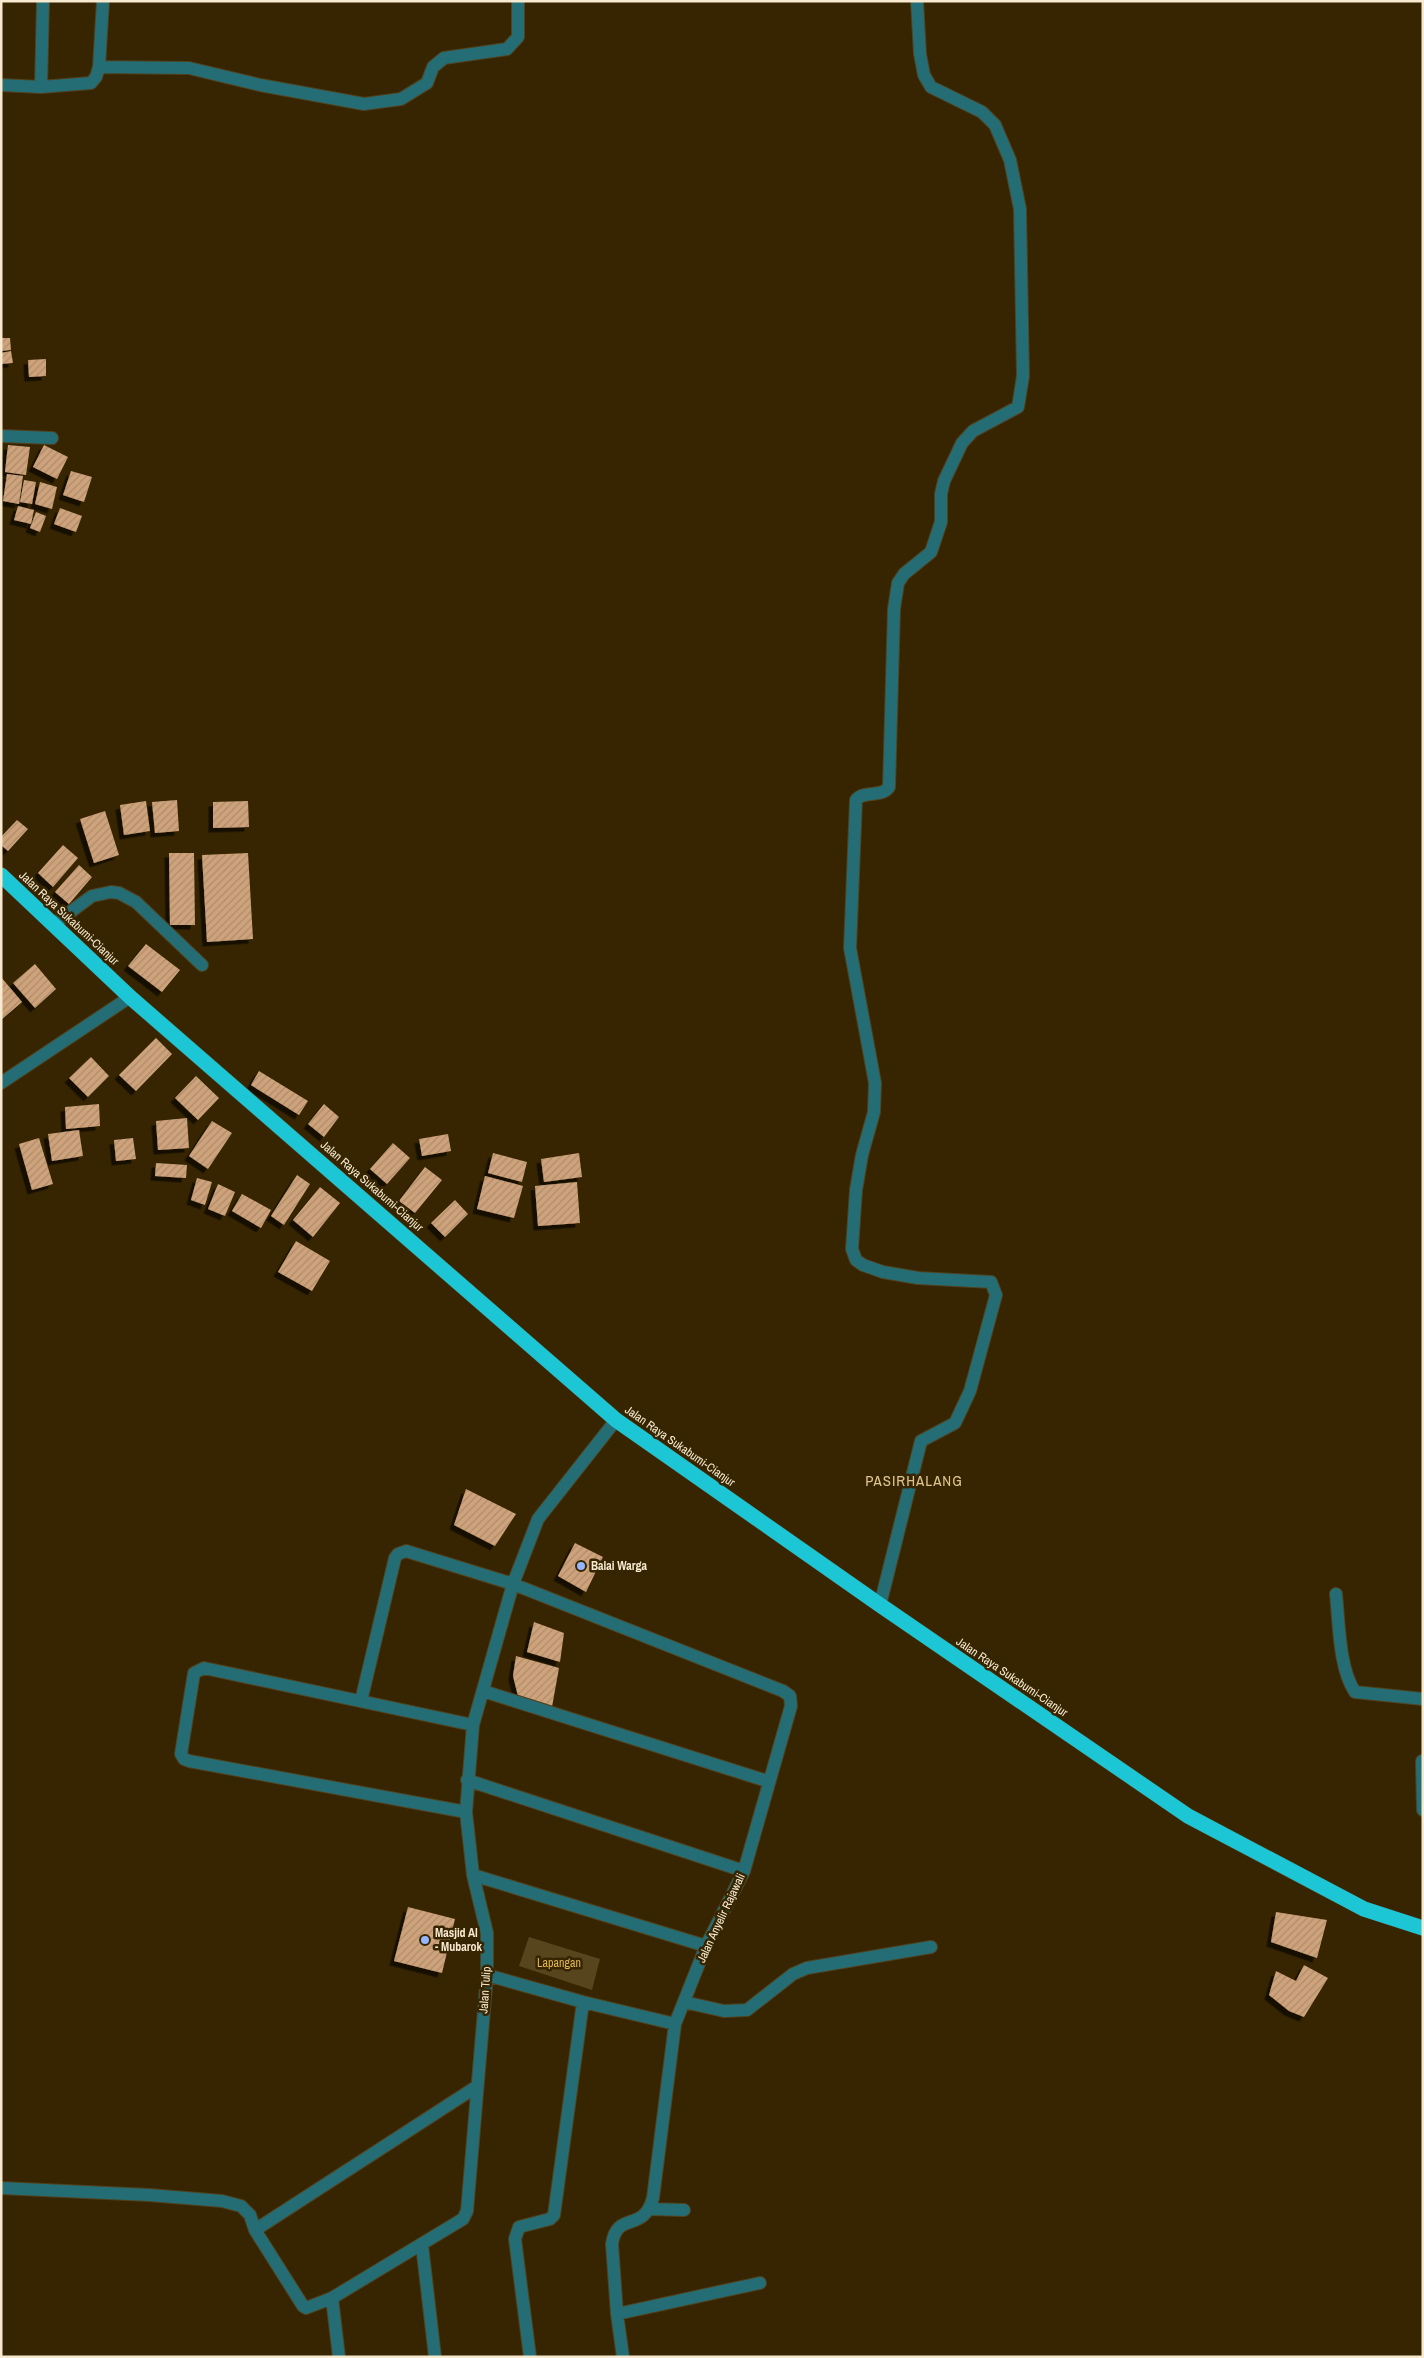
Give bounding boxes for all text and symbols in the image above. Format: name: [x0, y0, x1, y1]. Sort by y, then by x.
street label: Jalan Raya Sukabumi-Cianjur: [16, 867, 123, 969]
street label: Jalan Raya Sukabumi-Cianjur: [317, 1137, 427, 1236]
street label: Jalan Raya Sukabumi-Cianjur: [622, 1402, 739, 1491]
district label: PASIRHALANG: [865, 1470, 963, 1491]
place label: Balai Warga: [591, 1558, 647, 1574]
marker: Balai Warga: [575, 1560, 587, 1572]
street label: Jalan Raya Sukabumi-Cianjur: [953, 1634, 1071, 1721]
street label: Jalan Anyelir Rajawali: [693, 1871, 749, 1965]
place label: Masjid Al - Mubarok: [435, 1925, 483, 1955]
marker: Masjid Al - Mubarok: [419, 1934, 431, 1946]
park label: Lapangan: [537, 1955, 581, 1971]
street label: Jalan Tulip: [475, 1966, 495, 2014]

